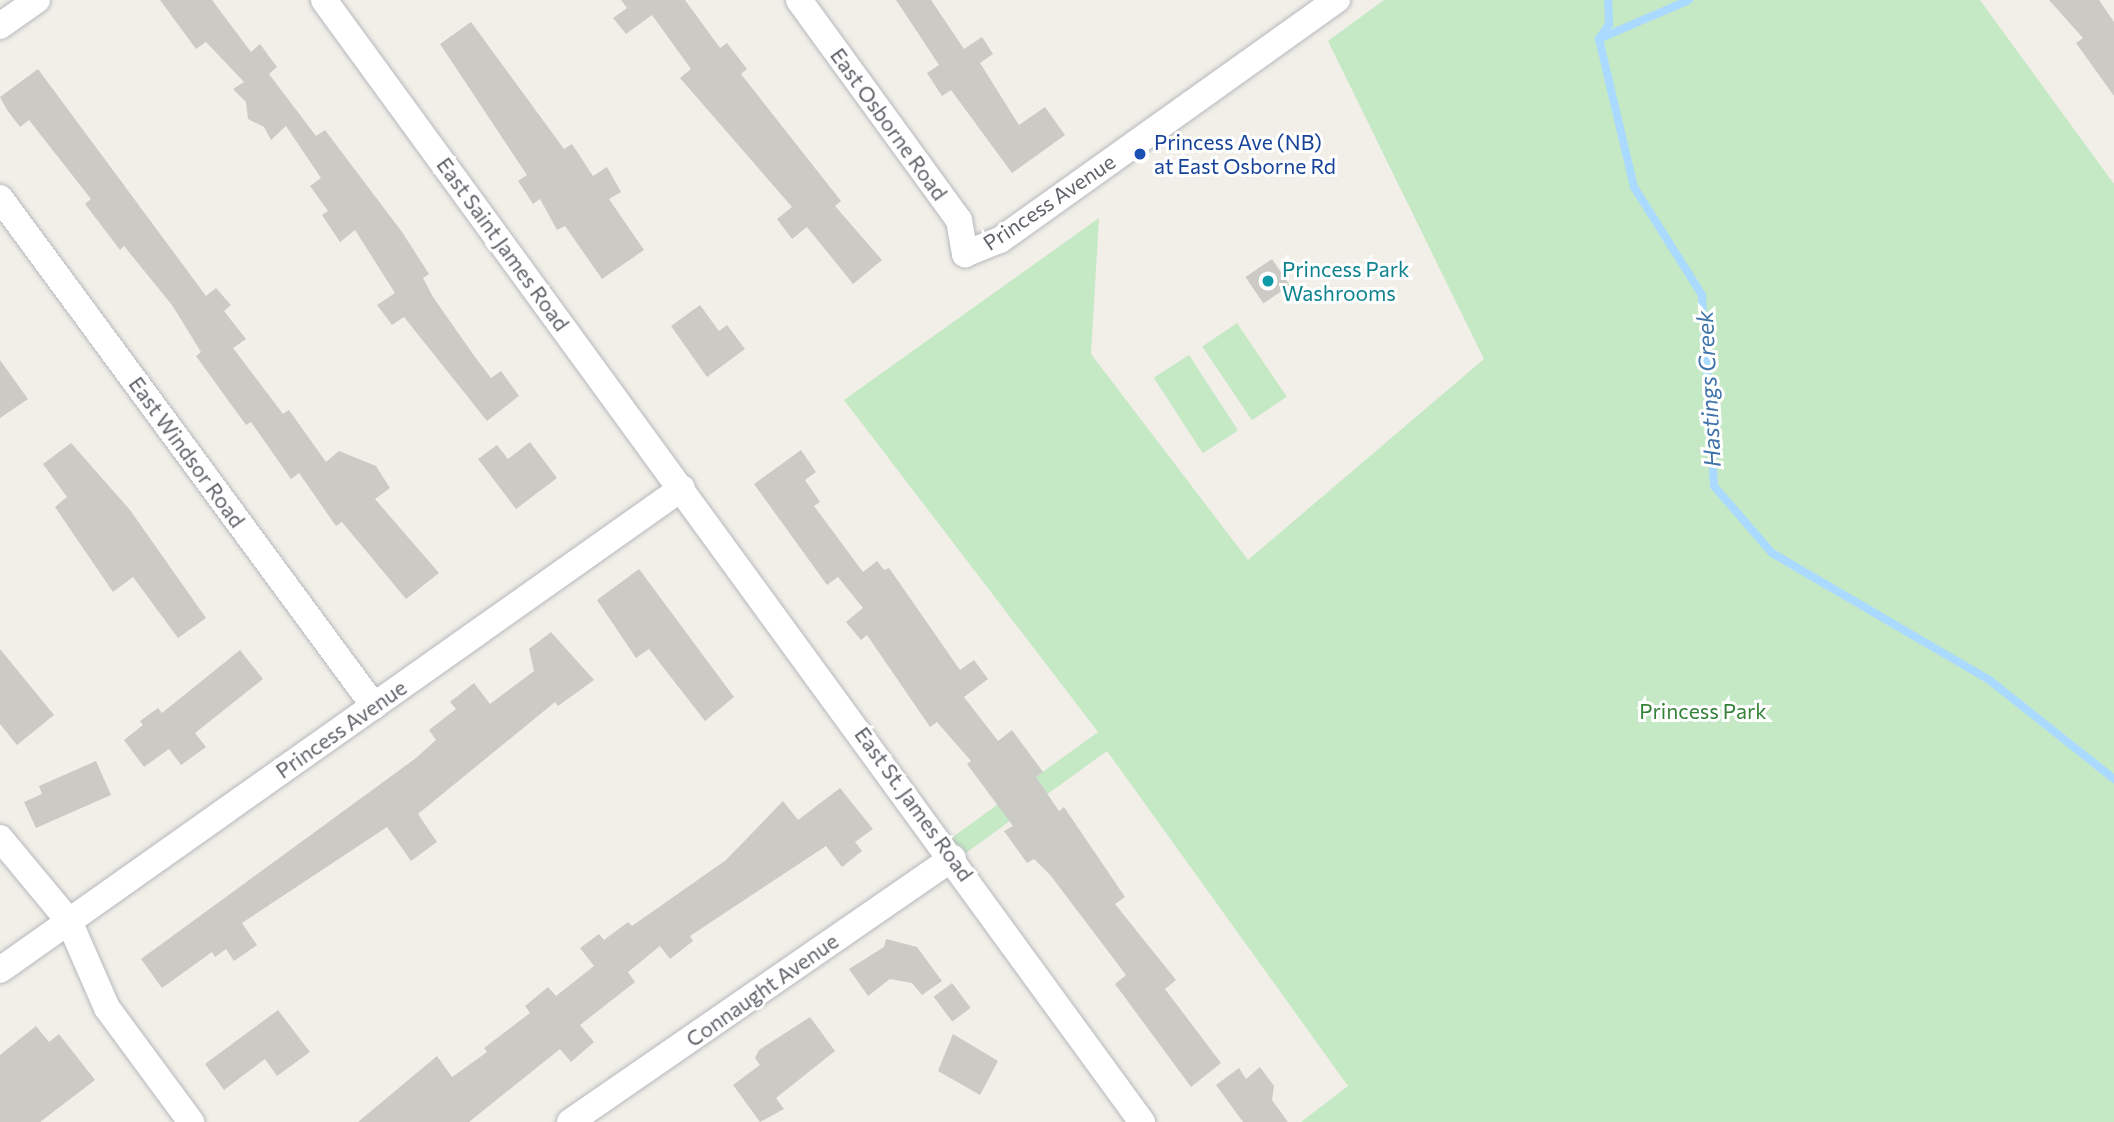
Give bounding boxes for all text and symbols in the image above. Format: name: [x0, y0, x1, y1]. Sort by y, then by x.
street label: East Osborne Road: [825, 43, 953, 205]
place label: Princess Ave (NB) at East Osborne Rd: [1154, 129, 1336, 179]
marker: Princess Ave (NB) at East Osborne Rd: [1132, 146, 1148, 162]
street label: Princess Avenue: [978, 149, 1120, 255]
street label: East Saint James Road: [432, 152, 574, 336]
place label: Princess Park Washrooms: [1282, 256, 1409, 306]
marker: Princess Park Washrooms: [1260, 273, 1276, 289]
water label: Hastings Creek: [1690, 310, 1726, 468]
street label: East Windsor Road: [124, 372, 250, 532]
street label: Princess Avenue: [271, 675, 411, 783]
park label: Princess Park: [1639, 698, 1767, 724]
street label: East St. James Road: [850, 722, 978, 886]
street label: Connaught Avenue: [681, 928, 843, 1052]

